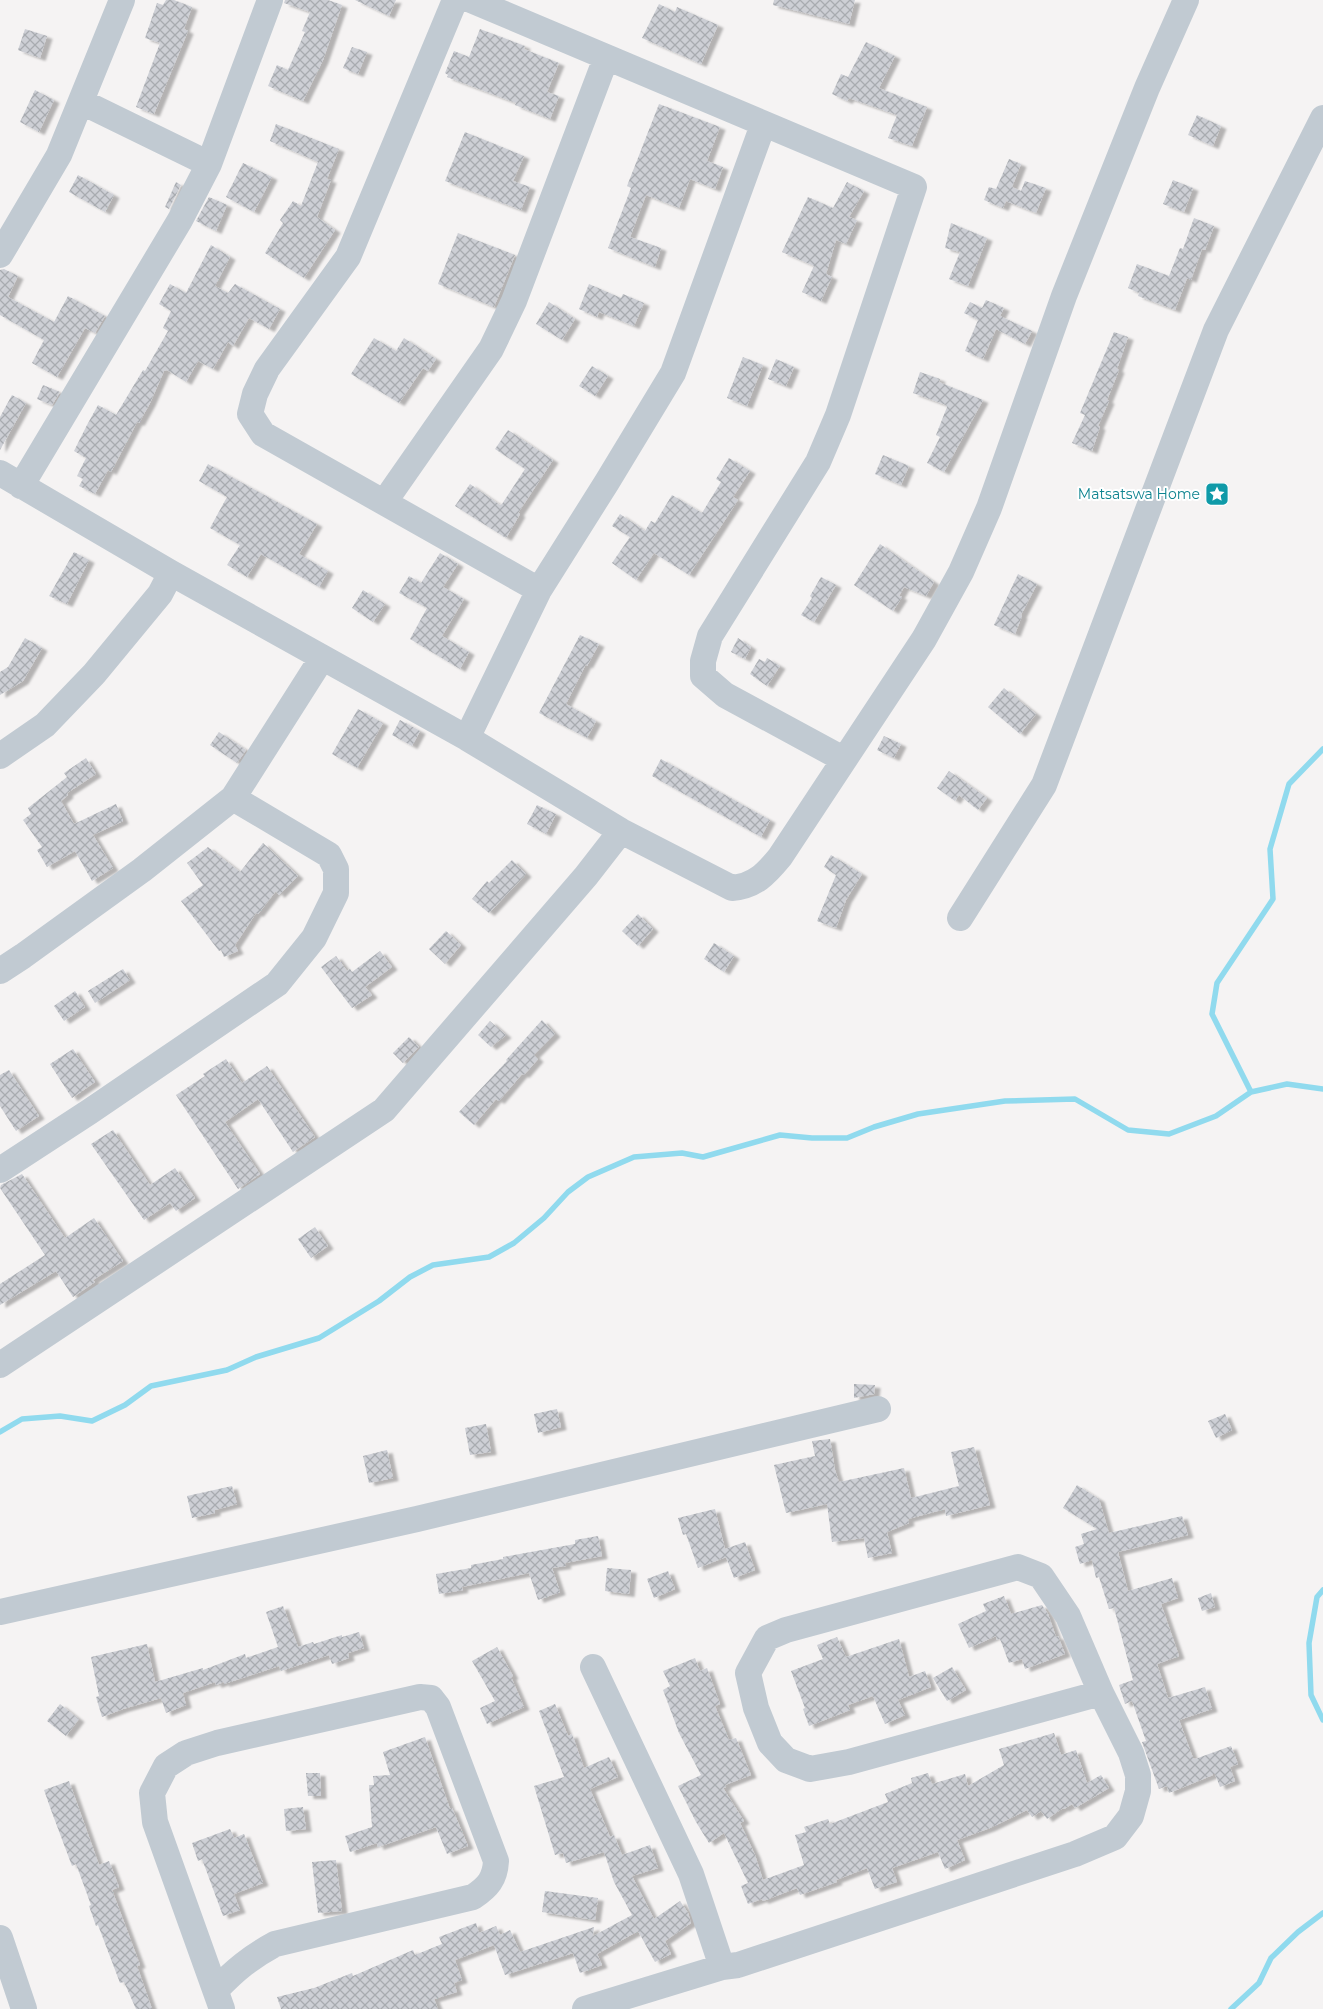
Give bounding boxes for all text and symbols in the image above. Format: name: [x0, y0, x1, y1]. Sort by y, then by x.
place icon: Matsatswa Home: [1204, 481, 1230, 507]
place label: Matsatswa Home: [1078, 485, 1200, 503]

